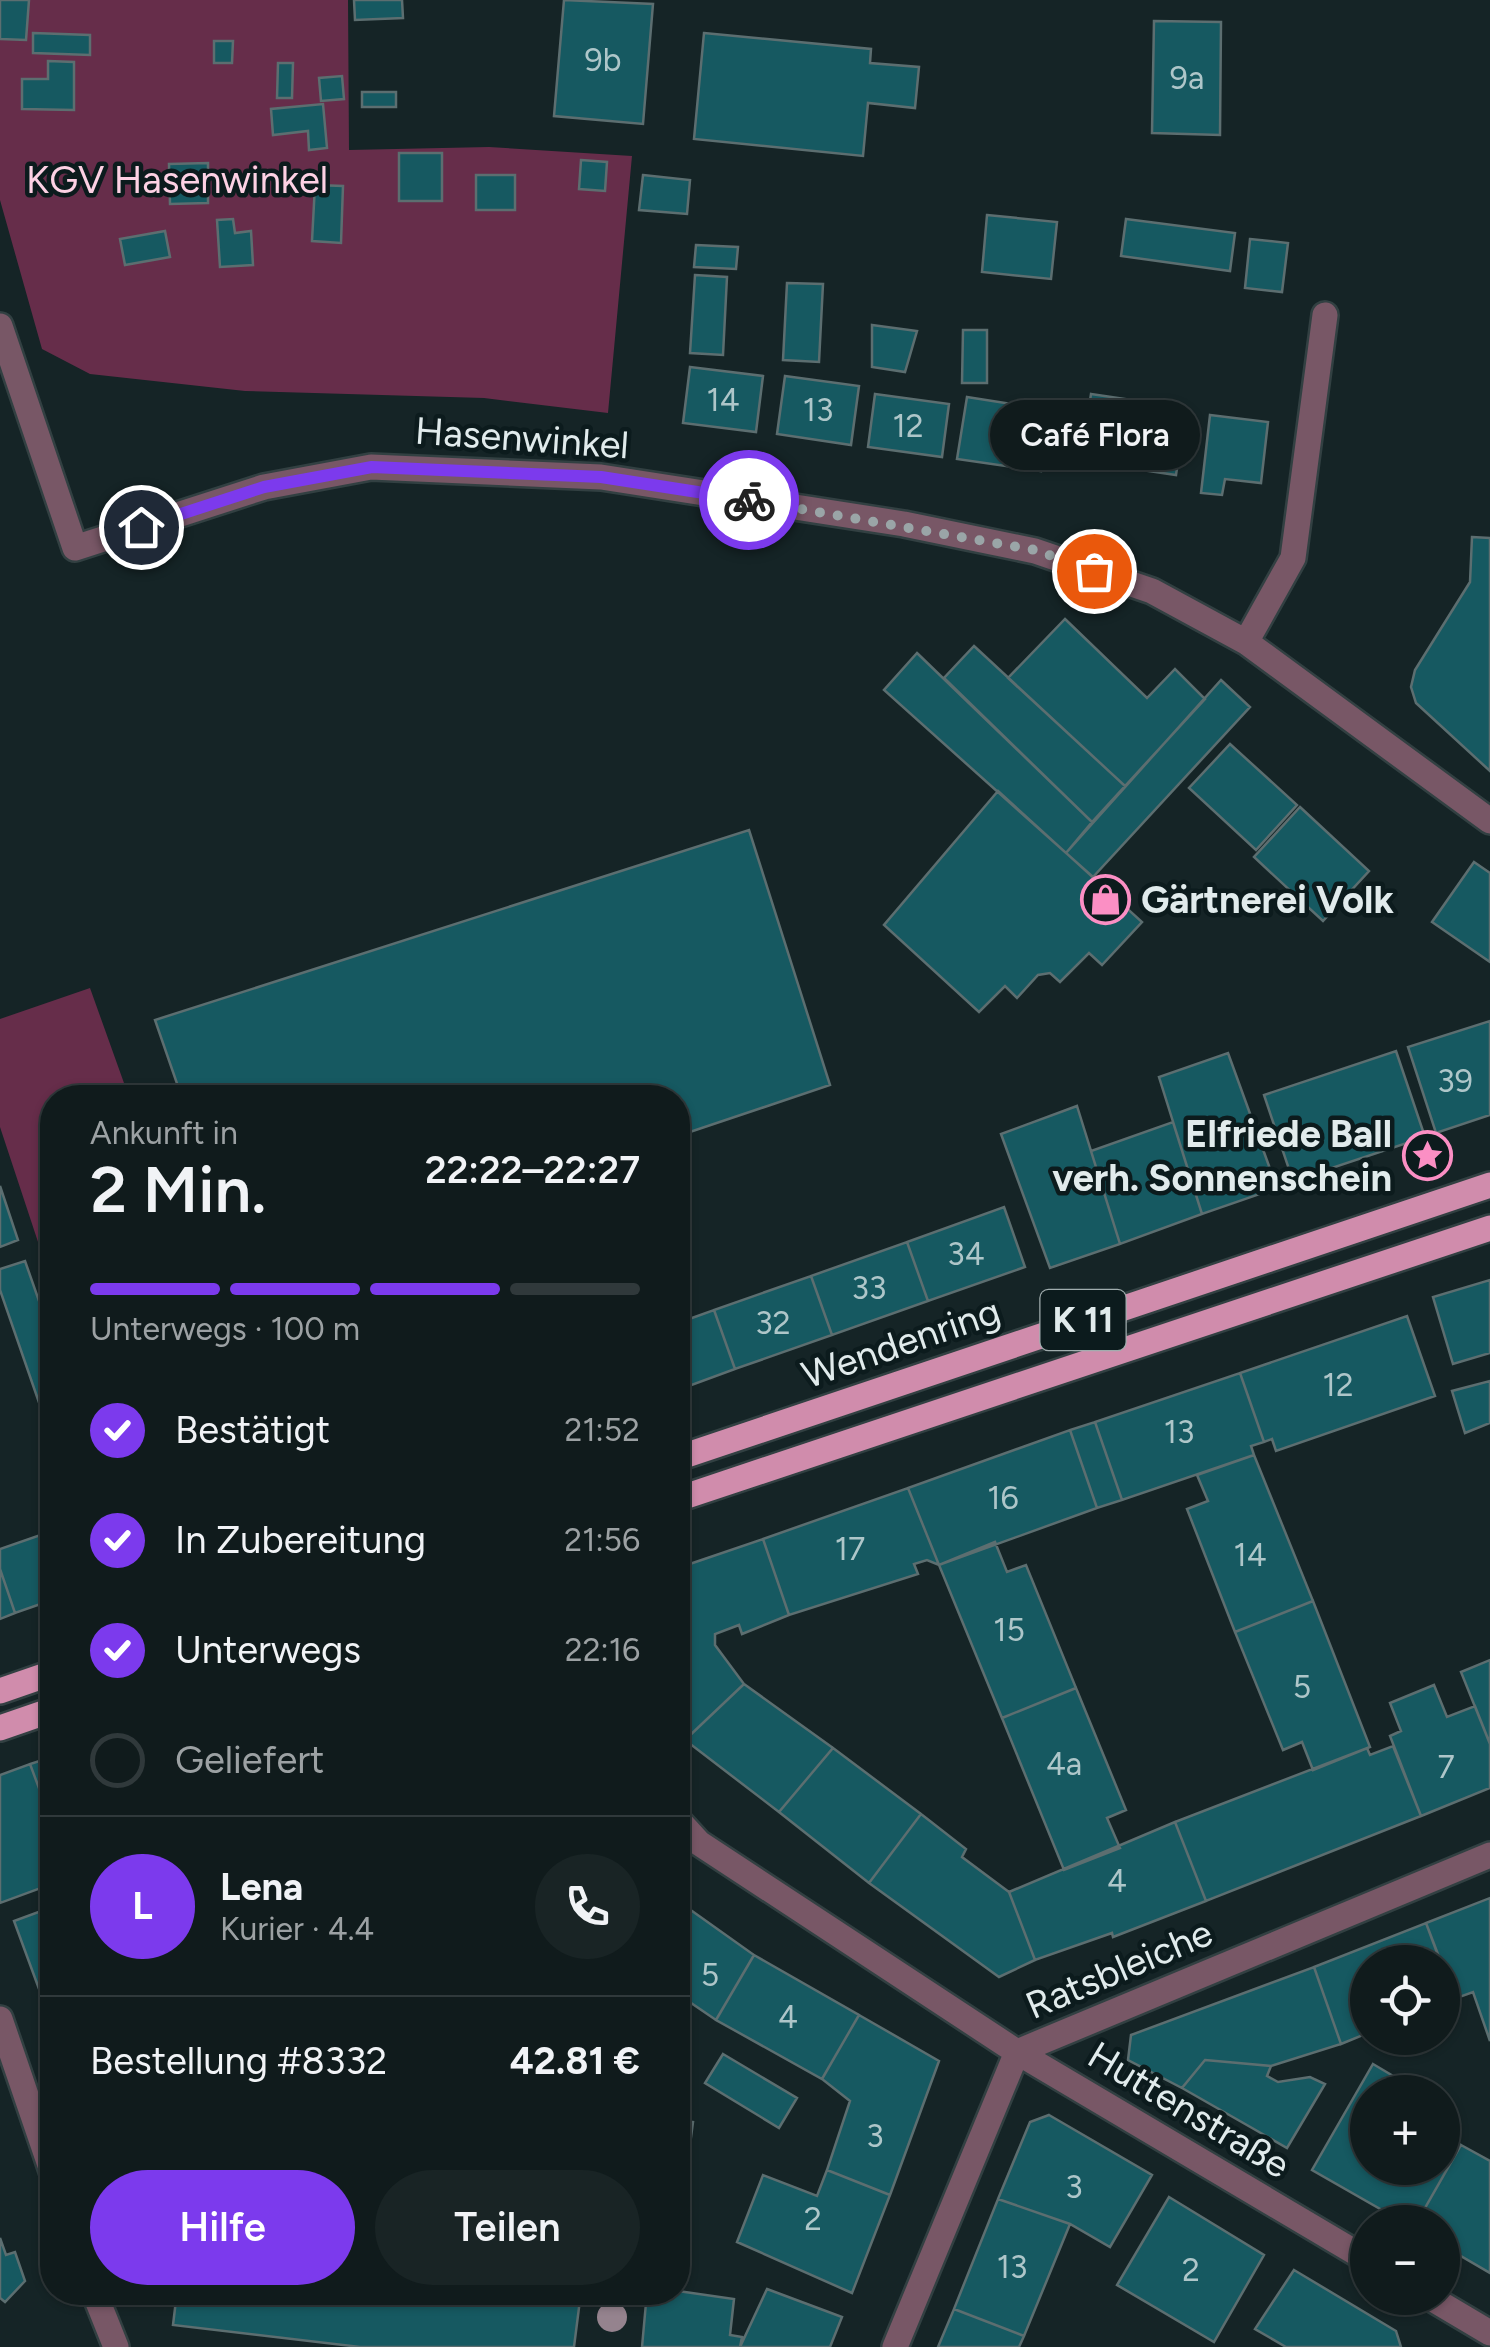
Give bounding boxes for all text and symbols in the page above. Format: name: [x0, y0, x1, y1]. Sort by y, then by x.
house number: 9b: [585, 41, 621, 79]
house number: 9a: [1170, 59, 1204, 97]
park label: KGV Hasenwinkel: [26, 157, 328, 203]
house number: 14: [706, 381, 740, 419]
house number: 13: [803, 391, 833, 429]
callout: Café Flora: [989, 401, 1199, 471]
house number: 12: [892, 407, 924, 445]
street label: Hasenwinkel: [414, 408, 630, 468]
text: Café Flora: [1020, 416, 1170, 454]
courier: [699, 450, 799, 550]
icon: bike: [722, 473, 777, 528]
pin: [99, 485, 184, 570]
icon: home: [114, 500, 169, 555]
pin: [1052, 529, 1137, 614]
icon: bag: [1067, 544, 1122, 599]
shop icon: Gärtnerei Volk: [1080, 874, 1132, 926]
place label: Gärtnerei Volk: [1141, 877, 1394, 923]
house number: 39: [1437, 1062, 1473, 1100]
place label: Elfriede Ball verh. Sonnenschein: [1052, 1111, 1392, 1201]
text: Ankunft in: [90, 1114, 238, 1152]
place icon: Elfriede Ball verh. Sonnenschein: [1401, 1130, 1453, 1182]
text: 22:22–22:27: [425, 1147, 640, 1193]
text: 2 Min.: [90, 1150, 266, 1228]
house number: 34: [947, 1235, 985, 1273]
house number: 33: [852, 1269, 886, 1307]
street label: Wendenring: [796, 1288, 1006, 1398]
road number: K 11: [1040, 1290, 1126, 1350]
house number: 32: [755, 1304, 791, 1342]
text: Unterwegs · 100 m: [90, 1310, 360, 1348]
house number: 12: [1322, 1366, 1354, 1404]
icon: check: [90, 1403, 145, 1458]
text: Bestätigt: [175, 1407, 330, 1453]
text: 21:52: [565, 1411, 640, 1449]
house number: 13: [1164, 1413, 1194, 1451]
house number: 16: [987, 1479, 1019, 1517]
icon: check: [90, 1513, 145, 1568]
text: In Zubereitung: [175, 1517, 426, 1563]
text: 21:56: [564, 1521, 640, 1559]
house number: 17: [835, 1530, 865, 1568]
house number: 14: [1233, 1536, 1267, 1574]
house number: 15: [993, 1611, 1025, 1649]
icon: check: [90, 1623, 145, 1678]
text: Unterwegs: [175, 1627, 361, 1673]
text: 22:16: [565, 1631, 640, 1669]
house number: 5: [1293, 1668, 1311, 1706]
text: Geliefert: [175, 1737, 324, 1783]
house number: 4a: [1046, 1745, 1082, 1783]
house number: 7: [1437, 1748, 1455, 1786]
button: phone: [535, 1854, 640, 1959]
house number: 4: [1107, 1862, 1127, 1900]
text: Lena: [220, 1864, 303, 1910]
text: L: [132, 1883, 153, 1929]
street label: Ratsbleiche: [1019, 1909, 1219, 2029]
text: Kurier · 4.4: [220, 1910, 374, 1948]
map controls: [1350, 1945, 1460, 2315]
button: locate: [1350, 1945, 1460, 2055]
house number: 5: [701, 1956, 719, 1994]
house number: 4: [778, 1998, 798, 2036]
street label: Huttenstraße: [1080, 2032, 1298, 2188]
text: Bestellung #8332: [90, 2038, 387, 2084]
text: 42.81 €: [510, 2038, 640, 2084]
button: +: [1350, 2075, 1460, 2185]
house number: 3: [866, 2117, 884, 2155]
house number: 3: [1065, 2168, 1083, 2206]
button: Hilfe: [90, 2170, 355, 2285]
button: Teilen: [375, 2170, 640, 2285]
house number: 2: [804, 2200, 822, 2238]
button: −: [1350, 2205, 1460, 2315]
house number: 13: [997, 2248, 1027, 2286]
house number: 2: [1182, 2251, 1200, 2289]

